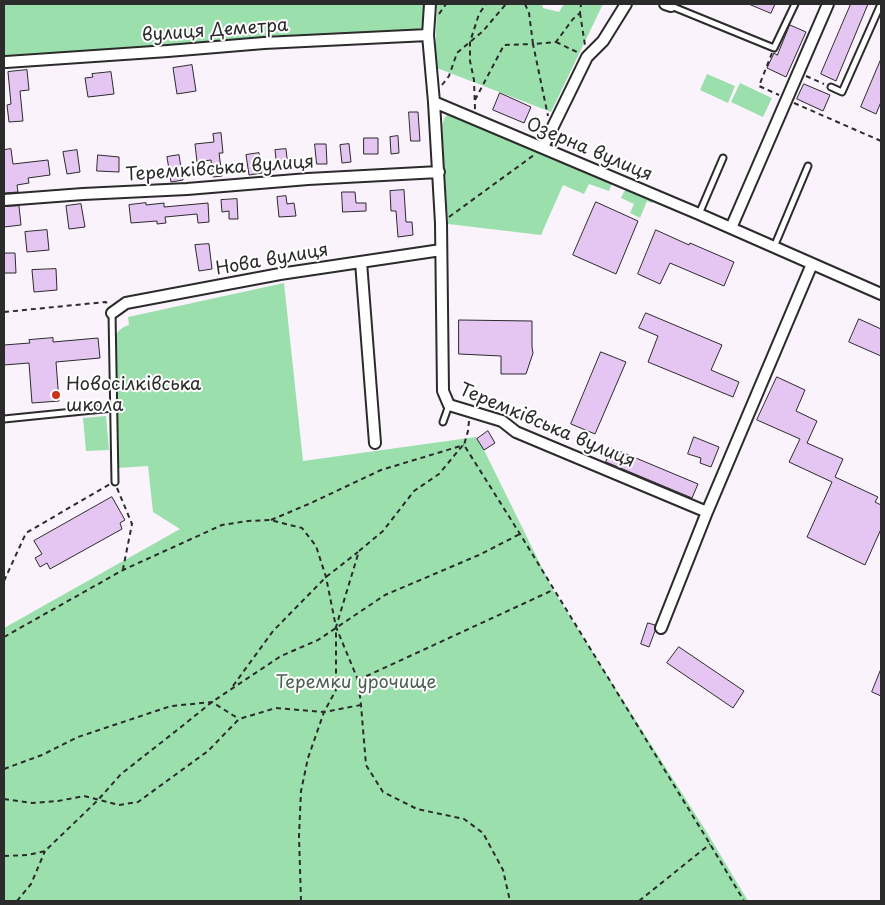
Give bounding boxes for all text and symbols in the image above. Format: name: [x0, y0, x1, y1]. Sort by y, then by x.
street label: вулиця Деметра: [141, 15, 289, 47]
street label: Озерна вулиця: [523, 114, 655, 186]
street label: Теремківська вулиця: [125, 152, 315, 186]
street label: Нова вулиця: [214, 239, 330, 281]
place label: Новосілківська школа: [66, 374, 201, 416]
street label: Теремківська вулиця: [456, 379, 638, 473]
marker: Новосілківська школа: [50, 389, 62, 401]
park label: Теремки урочище: [275, 672, 437, 694]

